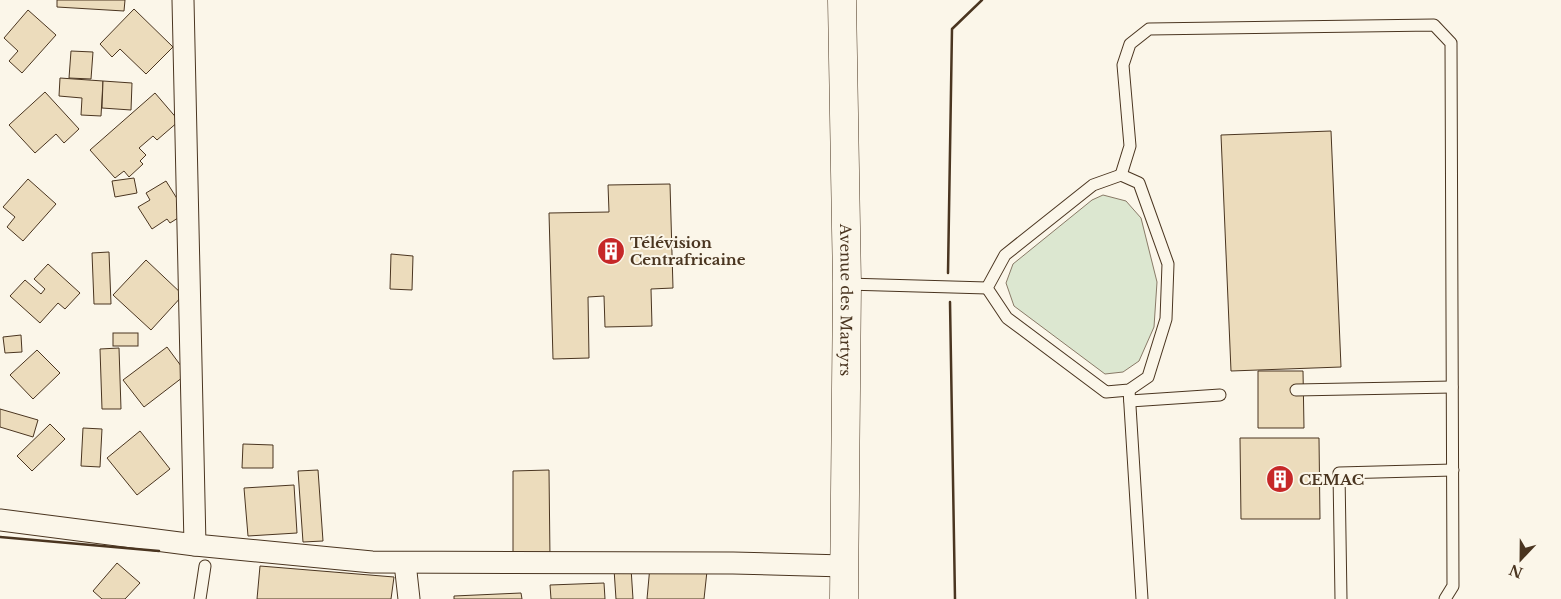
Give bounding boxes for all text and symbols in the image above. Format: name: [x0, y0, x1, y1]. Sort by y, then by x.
street label: Avenue des Martyrs: [836, 223, 857, 376]
place label: Télévision Centrafricaine: [630, 233, 746, 269]
building icon: Télévision Centrafricaine: [596, 236, 626, 266]
building icon: CEMAC: [1265, 464, 1295, 494]
place label: CEMAC: [1299, 470, 1364, 489]
north arrow: [1496, 534, 1546, 584]
text: N: [1507, 560, 1526, 582]

